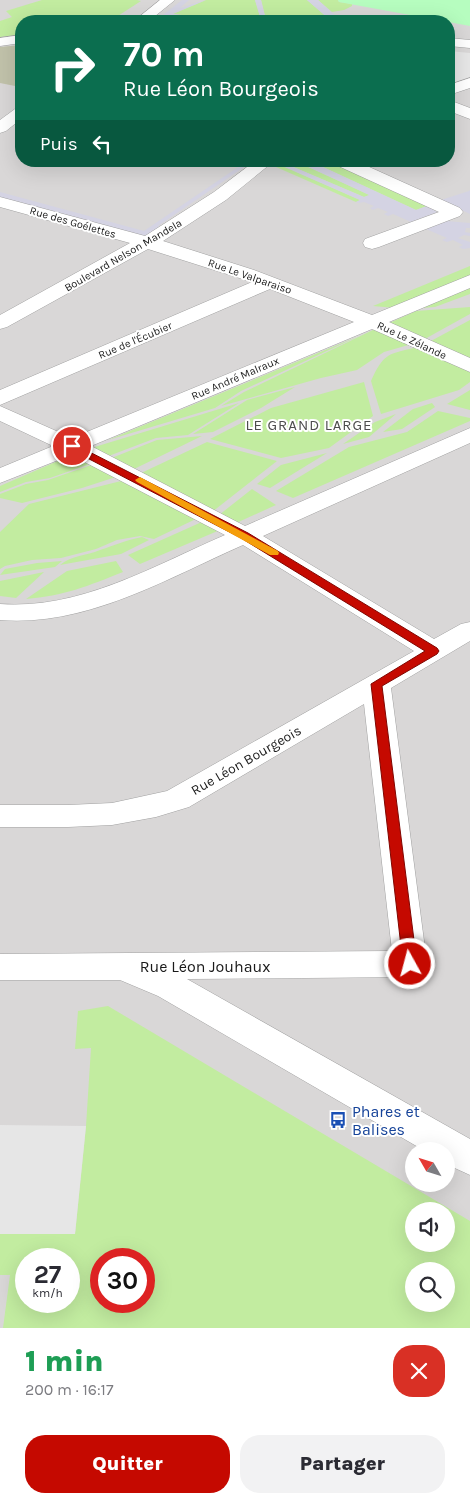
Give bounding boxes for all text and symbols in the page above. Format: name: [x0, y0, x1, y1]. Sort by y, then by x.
text: 70 m: [123, 34, 205, 75]
icon: right: [40, 35, 105, 100]
text: Rue Léon Bourgeois: [123, 76, 319, 102]
icon: left: [88, 130, 116, 158]
text: Puis: [40, 133, 78, 155]
street label: Rue des Goélettes: [28, 204, 118, 241]
street label: Boulevard Nelson Mandela: [62, 216, 184, 294]
street label: Rue Le Valparaiso: [206, 256, 293, 297]
street label: Rue de l'Écubier: [96, 317, 174, 362]
street label: Rue Le Zélande: [375, 319, 449, 362]
street label: Rue André Malraux: [189, 354, 281, 403]
district label: LE GRAND LARGE: [245, 416, 373, 434]
pin: [51, 425, 93, 467]
icon: arrive: [58, 432, 86, 460]
street label: Rue Léon Bourgeois: [188, 722, 304, 799]
position arrow: [383, 937, 435, 989]
street label: Rue Léon Jouhaux: [140, 957, 270, 976]
place label: Phares et Balises: [352, 1102, 420, 1139]
bus stop icon: Phares et Balises: [328, 1110, 348, 1130]
north arrow: [405, 1142, 455, 1192]
map controls: [405, 1142, 455, 1312]
button: sound: [405, 1202, 455, 1252]
speed limit sign: 30: [90, 1248, 155, 1313]
text: 27: [34, 1260, 61, 1289]
button: search: [405, 1262, 455, 1312]
text: km/h: [32, 1286, 63, 1300]
text: 1 min: [25, 1343, 104, 1379]
button: close: [393, 1345, 445, 1397]
text: 200 m · 16:17: [25, 1380, 113, 1399]
button: Quitter: [25, 1435, 230, 1493]
button: Partager: [240, 1435, 445, 1493]

